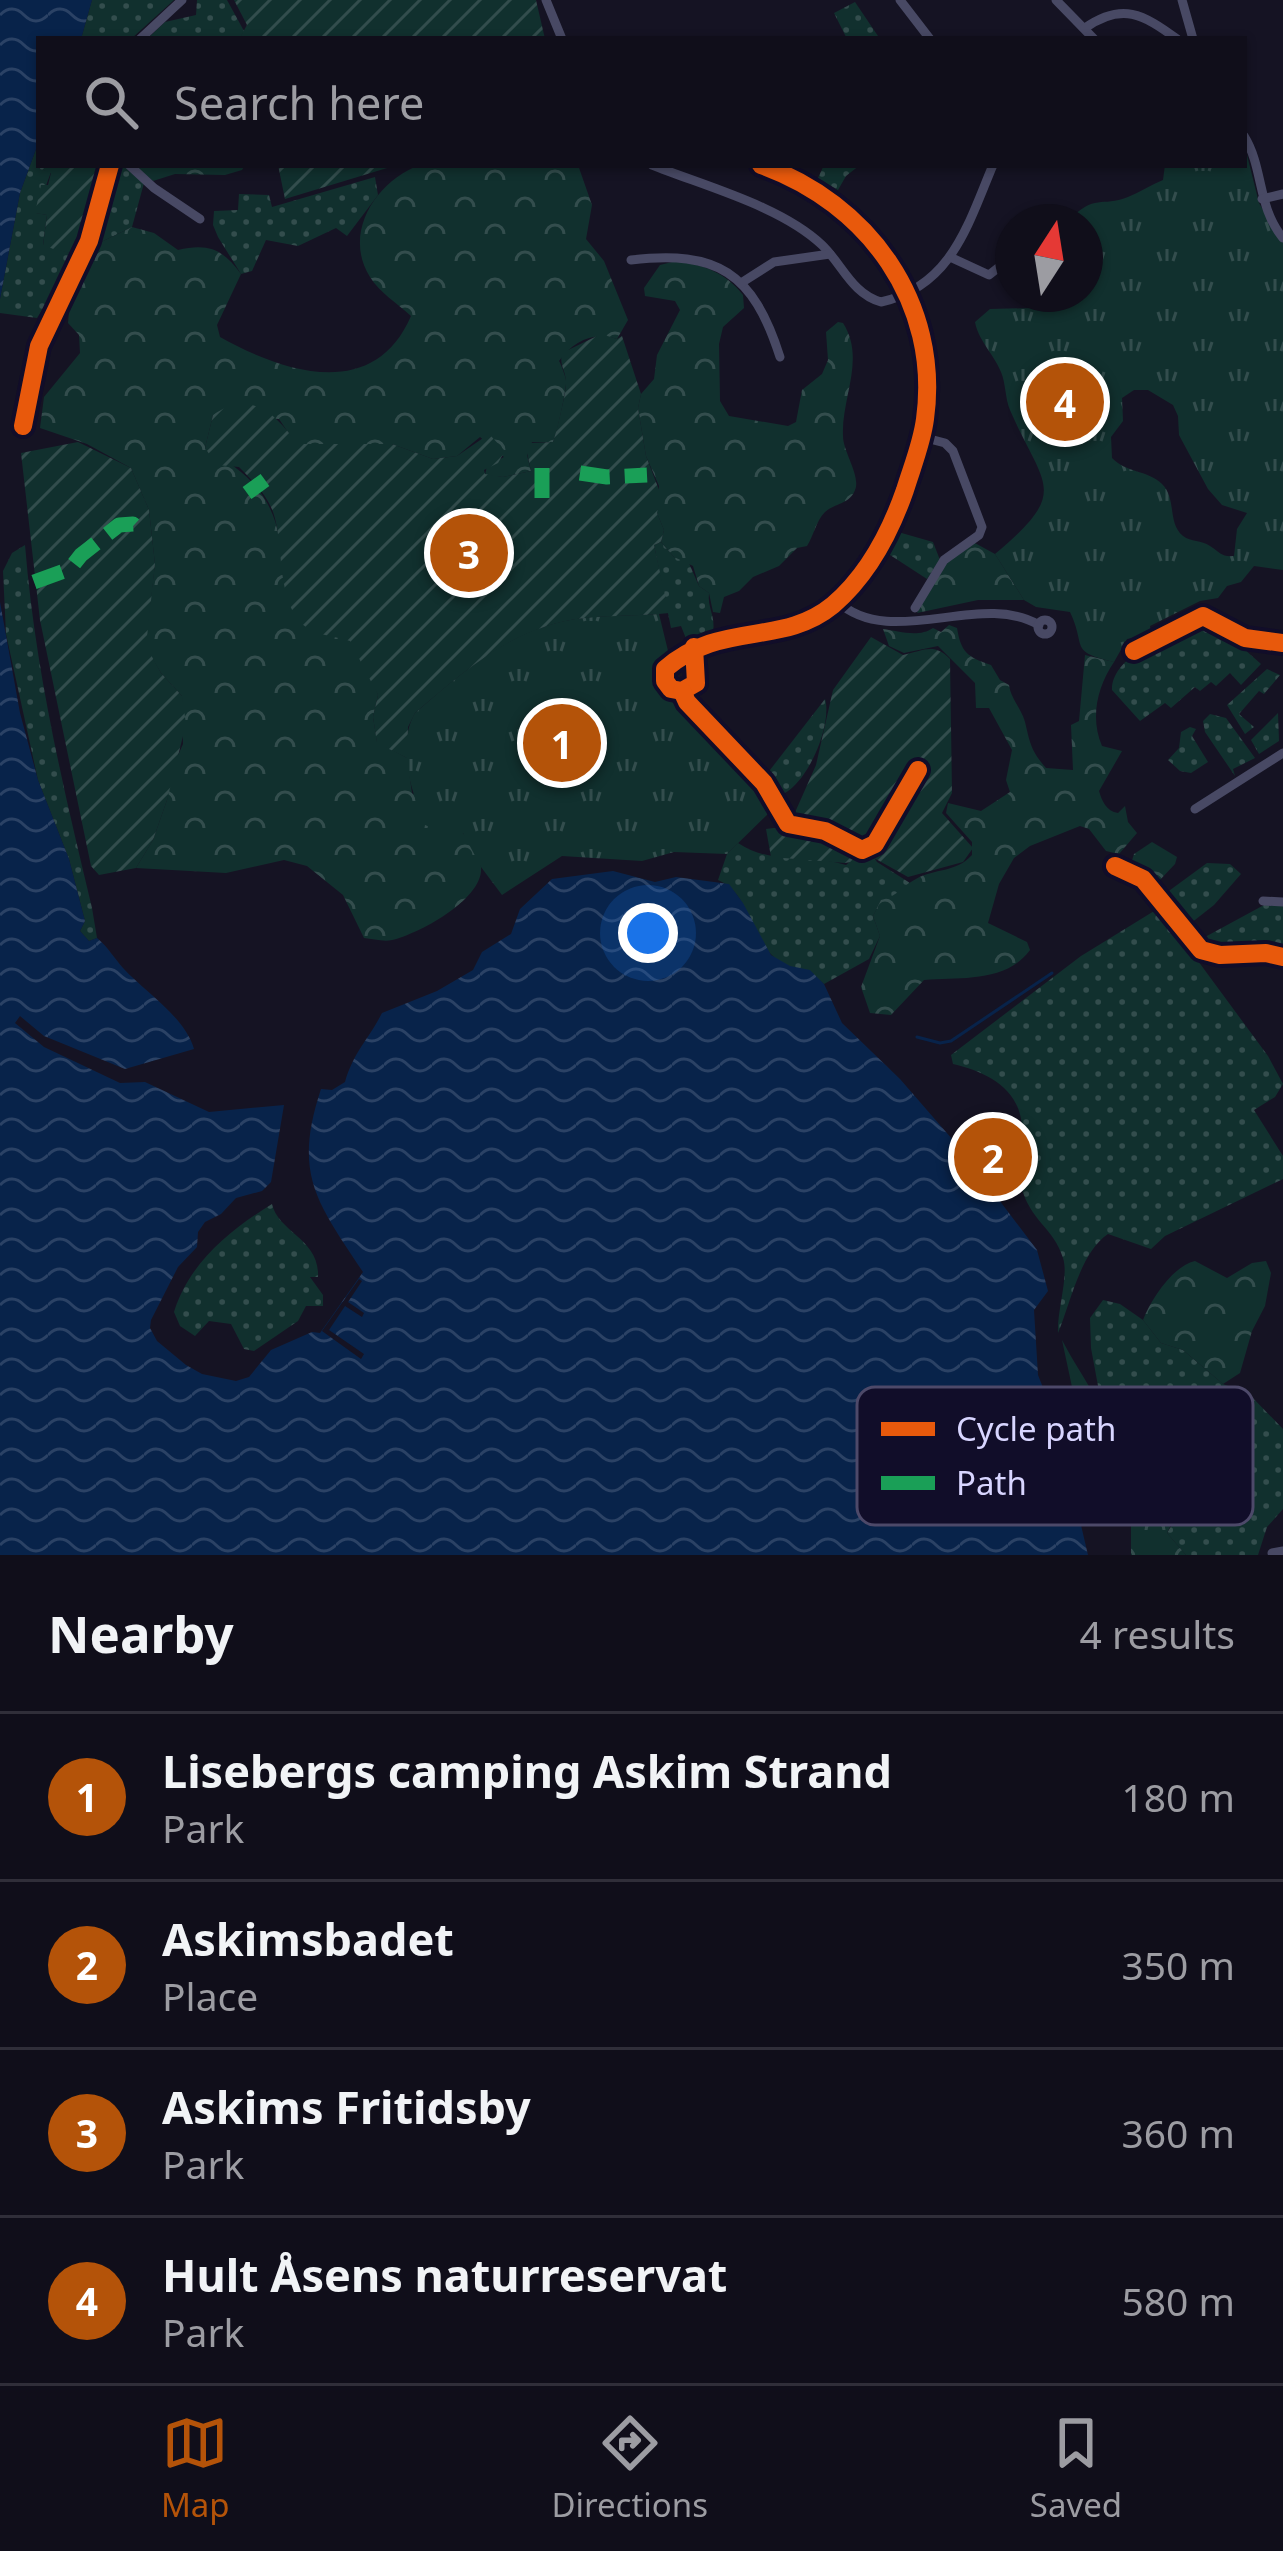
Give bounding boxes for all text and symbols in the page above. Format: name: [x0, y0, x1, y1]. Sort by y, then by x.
search box: [36, 36, 1247, 168]
icon: search: [78, 69, 144, 135]
text: Search here: [174, 72, 424, 133]
north arrow: [995, 204, 1103, 312]
pin: 4: [1026, 357, 1104, 447]
pin: 3: [430, 508, 508, 598]
pin: 1: [523, 698, 601, 788]
your location: [618, 903, 678, 963]
pin: 2: [954, 1112, 1032, 1202]
legend: [857, 1387, 1253, 1525]
text: Cycle path: [956, 1406, 1116, 1451]
text: Path: [956, 1460, 1027, 1505]
text: Nearby: [48, 1598, 234, 1668]
text: 4 results: [1080, 1607, 1235, 1660]
text: Lisebergs camping Askim Strand: [162, 1740, 892, 1801]
text: 1: [76, 1770, 98, 1823]
text: 180 m: [1121, 1770, 1235, 1823]
text: Park: [162, 1801, 244, 1854]
text: Askimsbadet: [162, 1908, 454, 1969]
text: 2: [76, 1938, 98, 1991]
text: 350 m: [1121, 1938, 1235, 1991]
text: Place: [162, 1969, 258, 2022]
text: Askims Fritidsby: [162, 2076, 531, 2137]
text: 3: [76, 2106, 98, 2159]
text: 360 m: [1121, 2106, 1235, 2159]
text: Park: [162, 2137, 244, 2190]
text: Hult Åsens naturreservat: [162, 2244, 727, 2305]
text: 4: [76, 2274, 98, 2327]
text: 580 m: [1121, 2274, 1235, 2327]
text: Park: [162, 2305, 244, 2358]
tab: Map: [161, 2410, 230, 2527]
tab: Directions: [551, 2410, 708, 2527]
tab: Saved: [1030, 2410, 1122, 2527]

